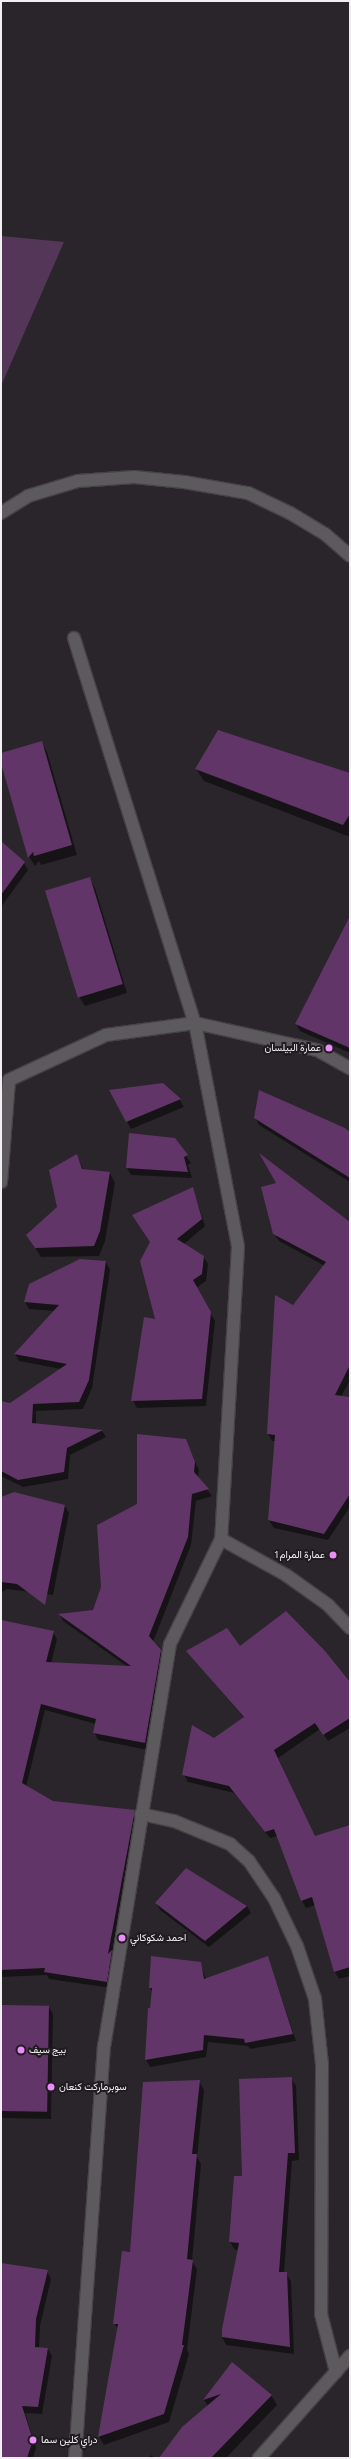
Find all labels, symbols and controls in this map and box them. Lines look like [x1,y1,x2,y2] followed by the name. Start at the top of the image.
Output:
[265,1042,321,1054] place label: عمارة البيلسان
[324,1043,334,1053] marker: عمارة البيلسان
[274,1549,325,1561] place label: عمارة المرام1
[328,1550,338,1560] marker: عمارة المرام1
[130,1932,186,1944] place label: احمد شكوكاني
[117,1933,127,1943] marker: احمد شكوكاني
[29,2044,66,2056] place label: بيج سيف
[16,2045,26,2055] marker: بيج سيف
[59,2081,127,2093] place label: سوبرماركت كنعان
[46,2082,56,2092] marker: سوبرماركت كنعان
[41,2434,98,2446] place label: دراي كلين سما
[28,2435,38,2445] marker: دراي كلين سما

